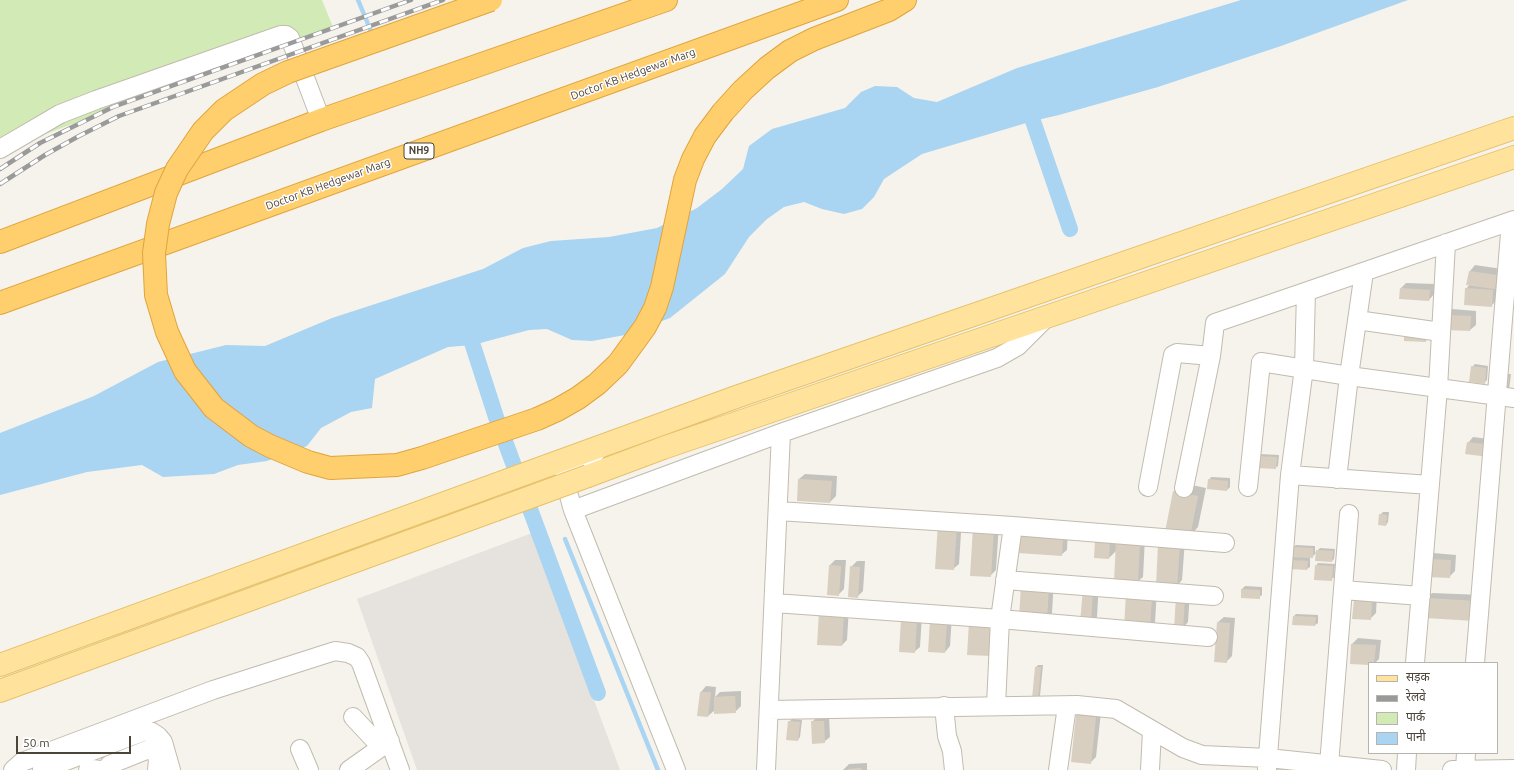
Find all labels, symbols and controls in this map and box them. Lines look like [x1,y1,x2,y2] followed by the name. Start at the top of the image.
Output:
[569,45,697,103] street label: Doctor KB Hedgewar Marg
[404,143,434,159] road number: NH9
[264,155,392,213] street label: Doctor KB Hedgewar Marg
[1368,662,1498,754] legend
[1406,670,1430,683] text: सड़क
[1406,690,1426,703] text: रेलवे
[1406,710,1425,723] text: पार्क
[18,728,133,754] scale bar
[1406,730,1426,743] text: पानी
[23,736,50,749] text: 50 m

